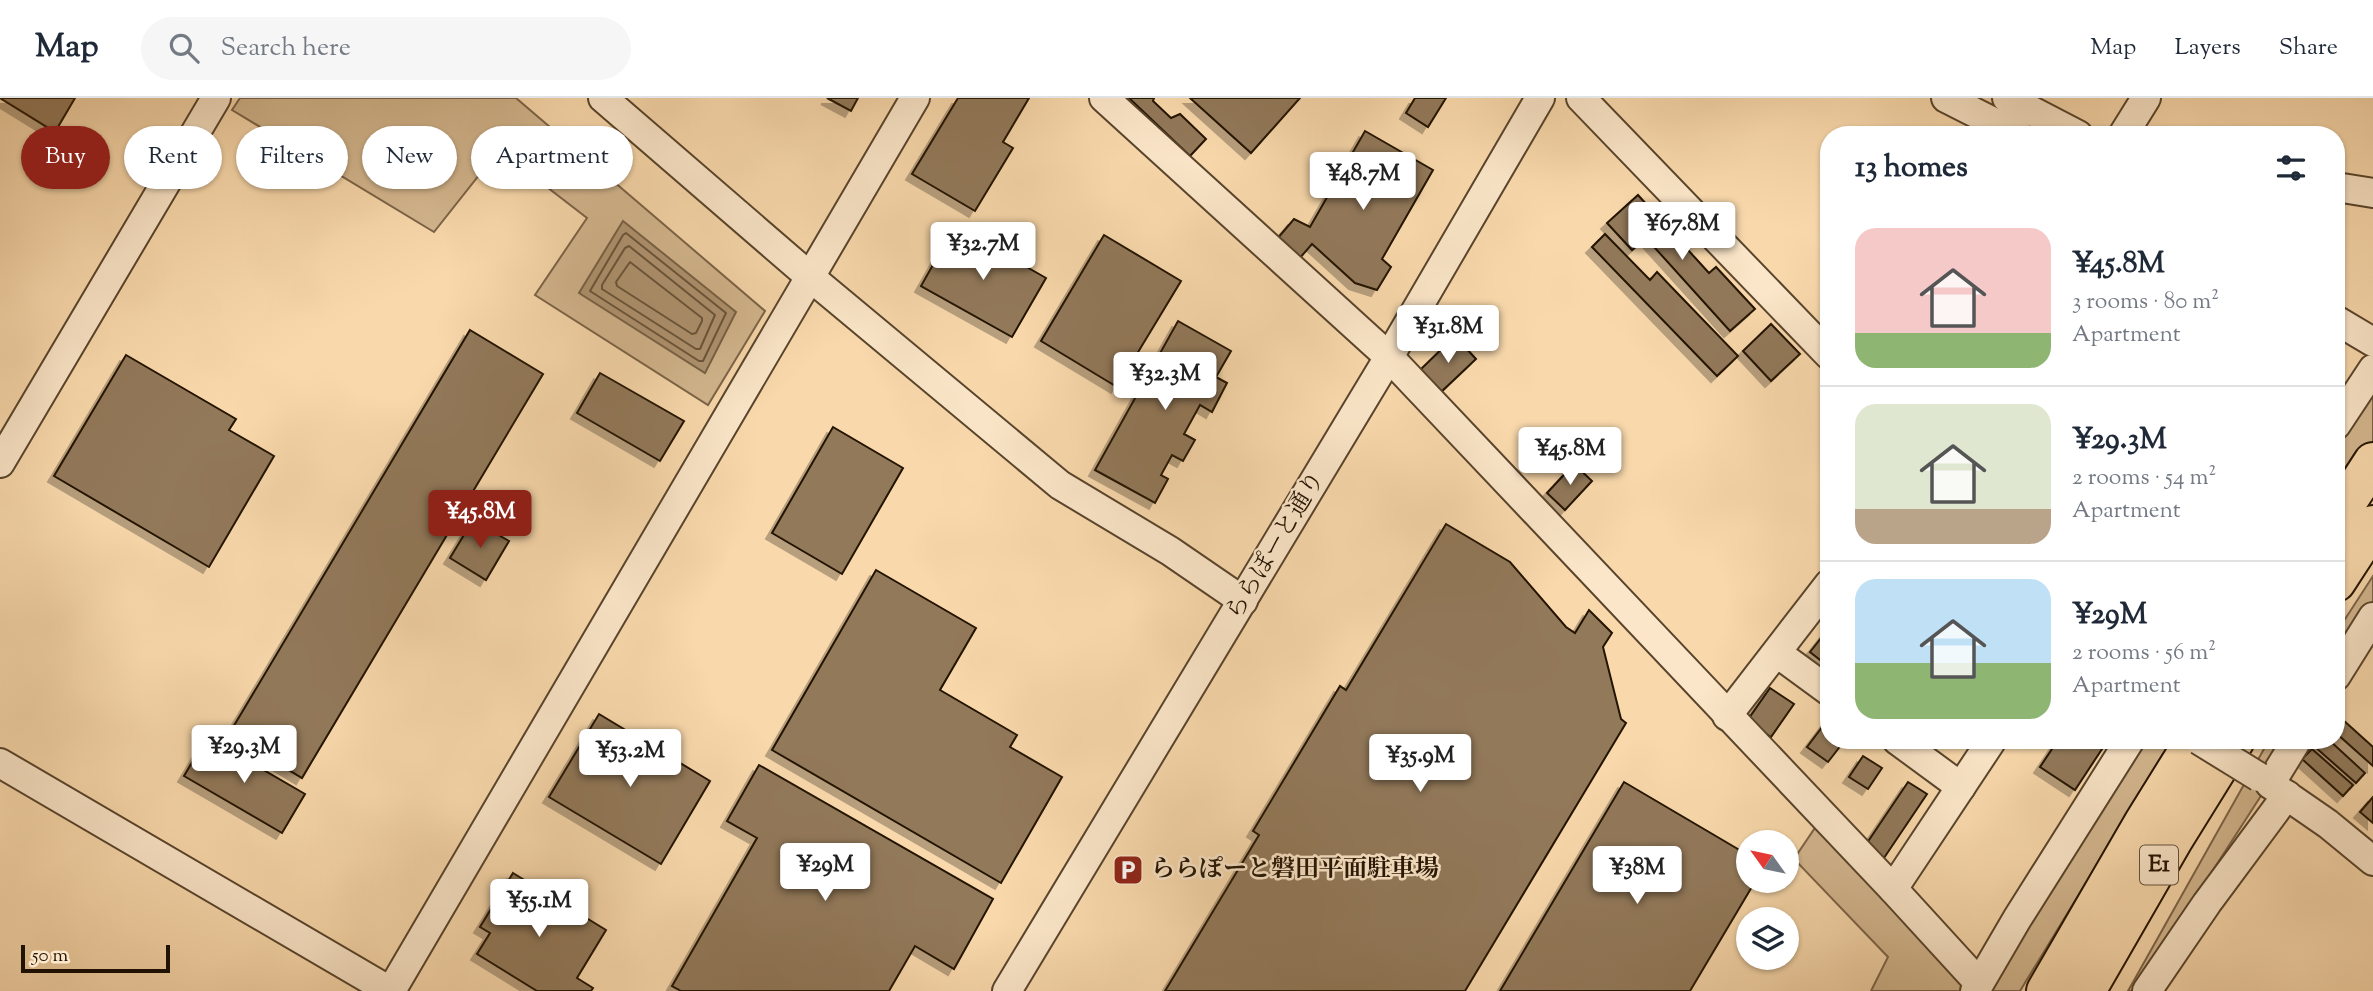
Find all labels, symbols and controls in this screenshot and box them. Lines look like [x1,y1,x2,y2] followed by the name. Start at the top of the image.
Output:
[141,17,631,80] search box
[35,24,99,72] text: Map
[165,29,203,67] icon: search
[221,30,351,67] text: Search here
[2090,31,2136,65] text: Map
[2174,31,2241,65] text: Layers
[2279,31,2338,65] text: Share
[21,126,110,189] chip: Buy
[124,126,222,189] chip: Rent
[236,126,348,189] chip: Filters
[362,126,457,189] chip: New
[471,126,633,189] chip: Apartment
[1855,147,1968,190] text: 13 homes
[2272,149,2310,187] icon: filters
[1306,152,1420,212] pin: ¥48.7M
[1326,158,1400,191] text: ¥48.7M
[1625,202,1739,262] pin: ¥67.8M
[1644,208,1720,241] text: ¥67.8M
[926,222,1040,282] pin: ¥32.7M
[947,228,1019,261] text: ¥32.7M
[2072,243,2165,286] text: ¥45.8M
[1911,256,1995,340] icon: home
[2072,286,2219,319] text: 3 rooms · 80 m²
[1391,306,1505,365] pin: ¥31.8M
[1413,311,1483,344] text: ¥31.8M
[2072,319,2181,352] text: Apartment
[1108,352,1222,412] pin: ¥32.3M
[1129,358,1201,391] text: ¥32.3M
[2072,419,2167,462] text: ¥29.3M
[1513,428,1627,487] pin: ¥45.8M
[1911,432,1995,516] icon: home
[1534,433,1606,466] text: ¥45.8M
[2072,462,2216,495] text: 2 rooms · 54 m²
[1218,465,1334,627] street label: ららぽーと通り
[423,490,537,550] pin: ¥45.8M
[2072,495,2181,528] text: Apartment
[444,496,516,529] text: ¥45.8M
[2072,594,2147,637] text: ¥29M
[1911,607,1995,691] icon: home
[2072,637,2216,670] text: 2 rooms · 56 m²
[2072,670,2181,703] text: Apartment
[187,726,301,785] pin: ¥29.3M
[573,730,687,789] pin: ¥53.2M
[208,731,280,764] text: ¥29.3M
[1363,734,1477,794] pin: ¥35.9M
[595,735,665,768] text: ¥53.2M
[1385,740,1455,773] text: ¥35.9M
[1736,830,1799,892] north arrow
[1736,830,1799,970] map controls
[784,844,866,903] pin: ¥29M
[1596,846,1678,906] pin: ¥38M
[2140,846,2178,884] road number: E1
[796,849,854,882] text: ¥29M
[1609,852,1665,885] text: ¥38M
[1111,853,1145,887] parking icon: ららぽーと磐田平面駐車場
[1151,853,1439,887] place label: ららぽーと磐田平面駐車場
[482,880,596,939] pin: ¥55.1M
[506,885,572,918] text: ¥55.1M
[1736,907,1799,970] button: layers
[21,942,170,974] scale bar
[32,943,68,970] text: 50 m

